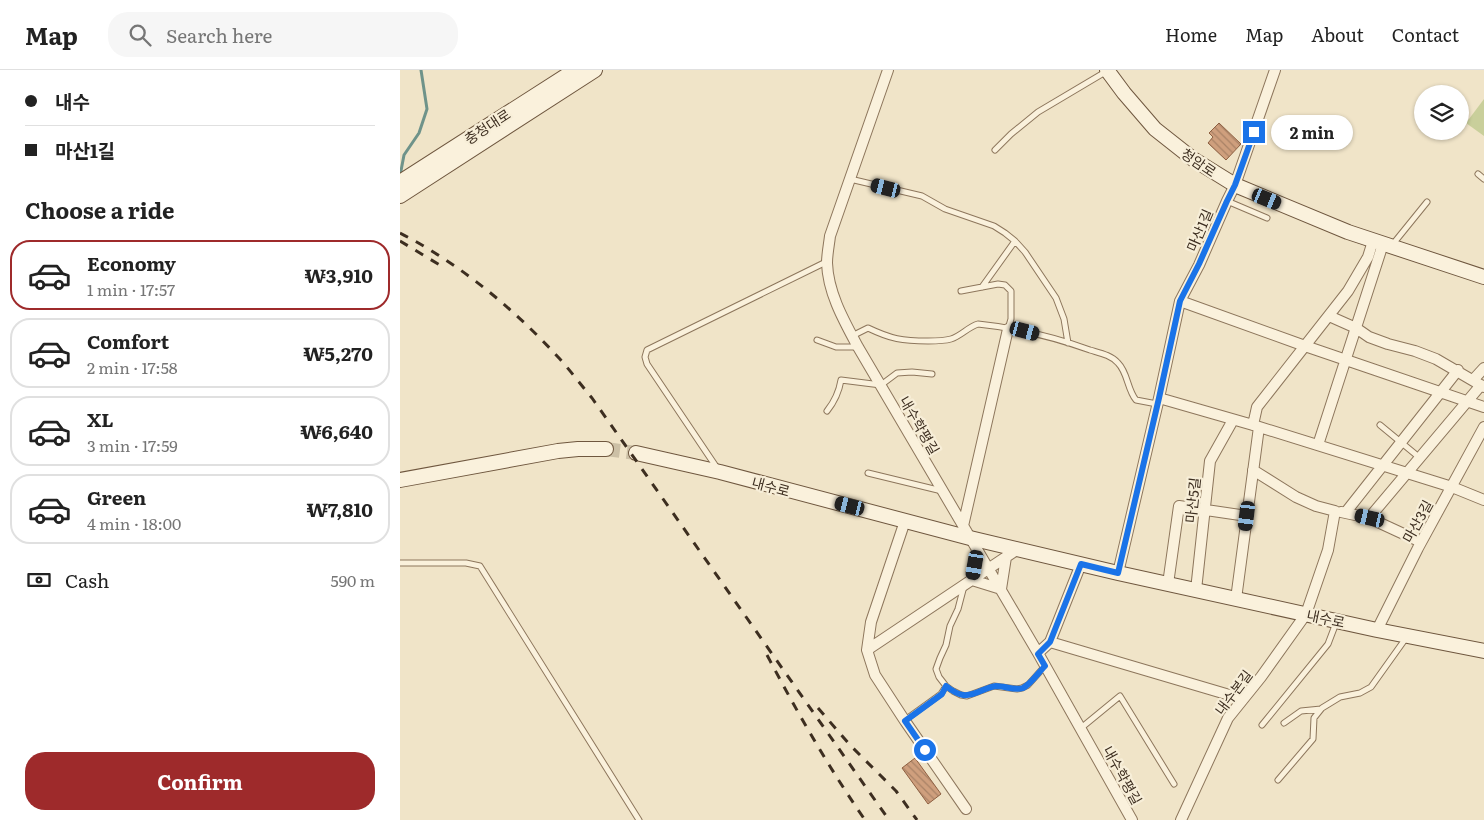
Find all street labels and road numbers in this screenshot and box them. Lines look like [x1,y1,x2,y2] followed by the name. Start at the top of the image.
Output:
[460,104,514,148] street label: 충청대로
[1177,143,1221,181] street label: 청암로
[1181,206,1217,254] street label: 마산1길
[895,392,945,458] street label: 내수학평길
[750,471,792,501] street label: 내수로
[1180,476,1204,524] street label: 마산5길
[1397,496,1437,546] street label: 마산3길
[1305,604,1347,632] street label: 내수로
[1210,665,1256,719] street label: 내수본길
[1099,742,1147,808] street label: 내수학평길

